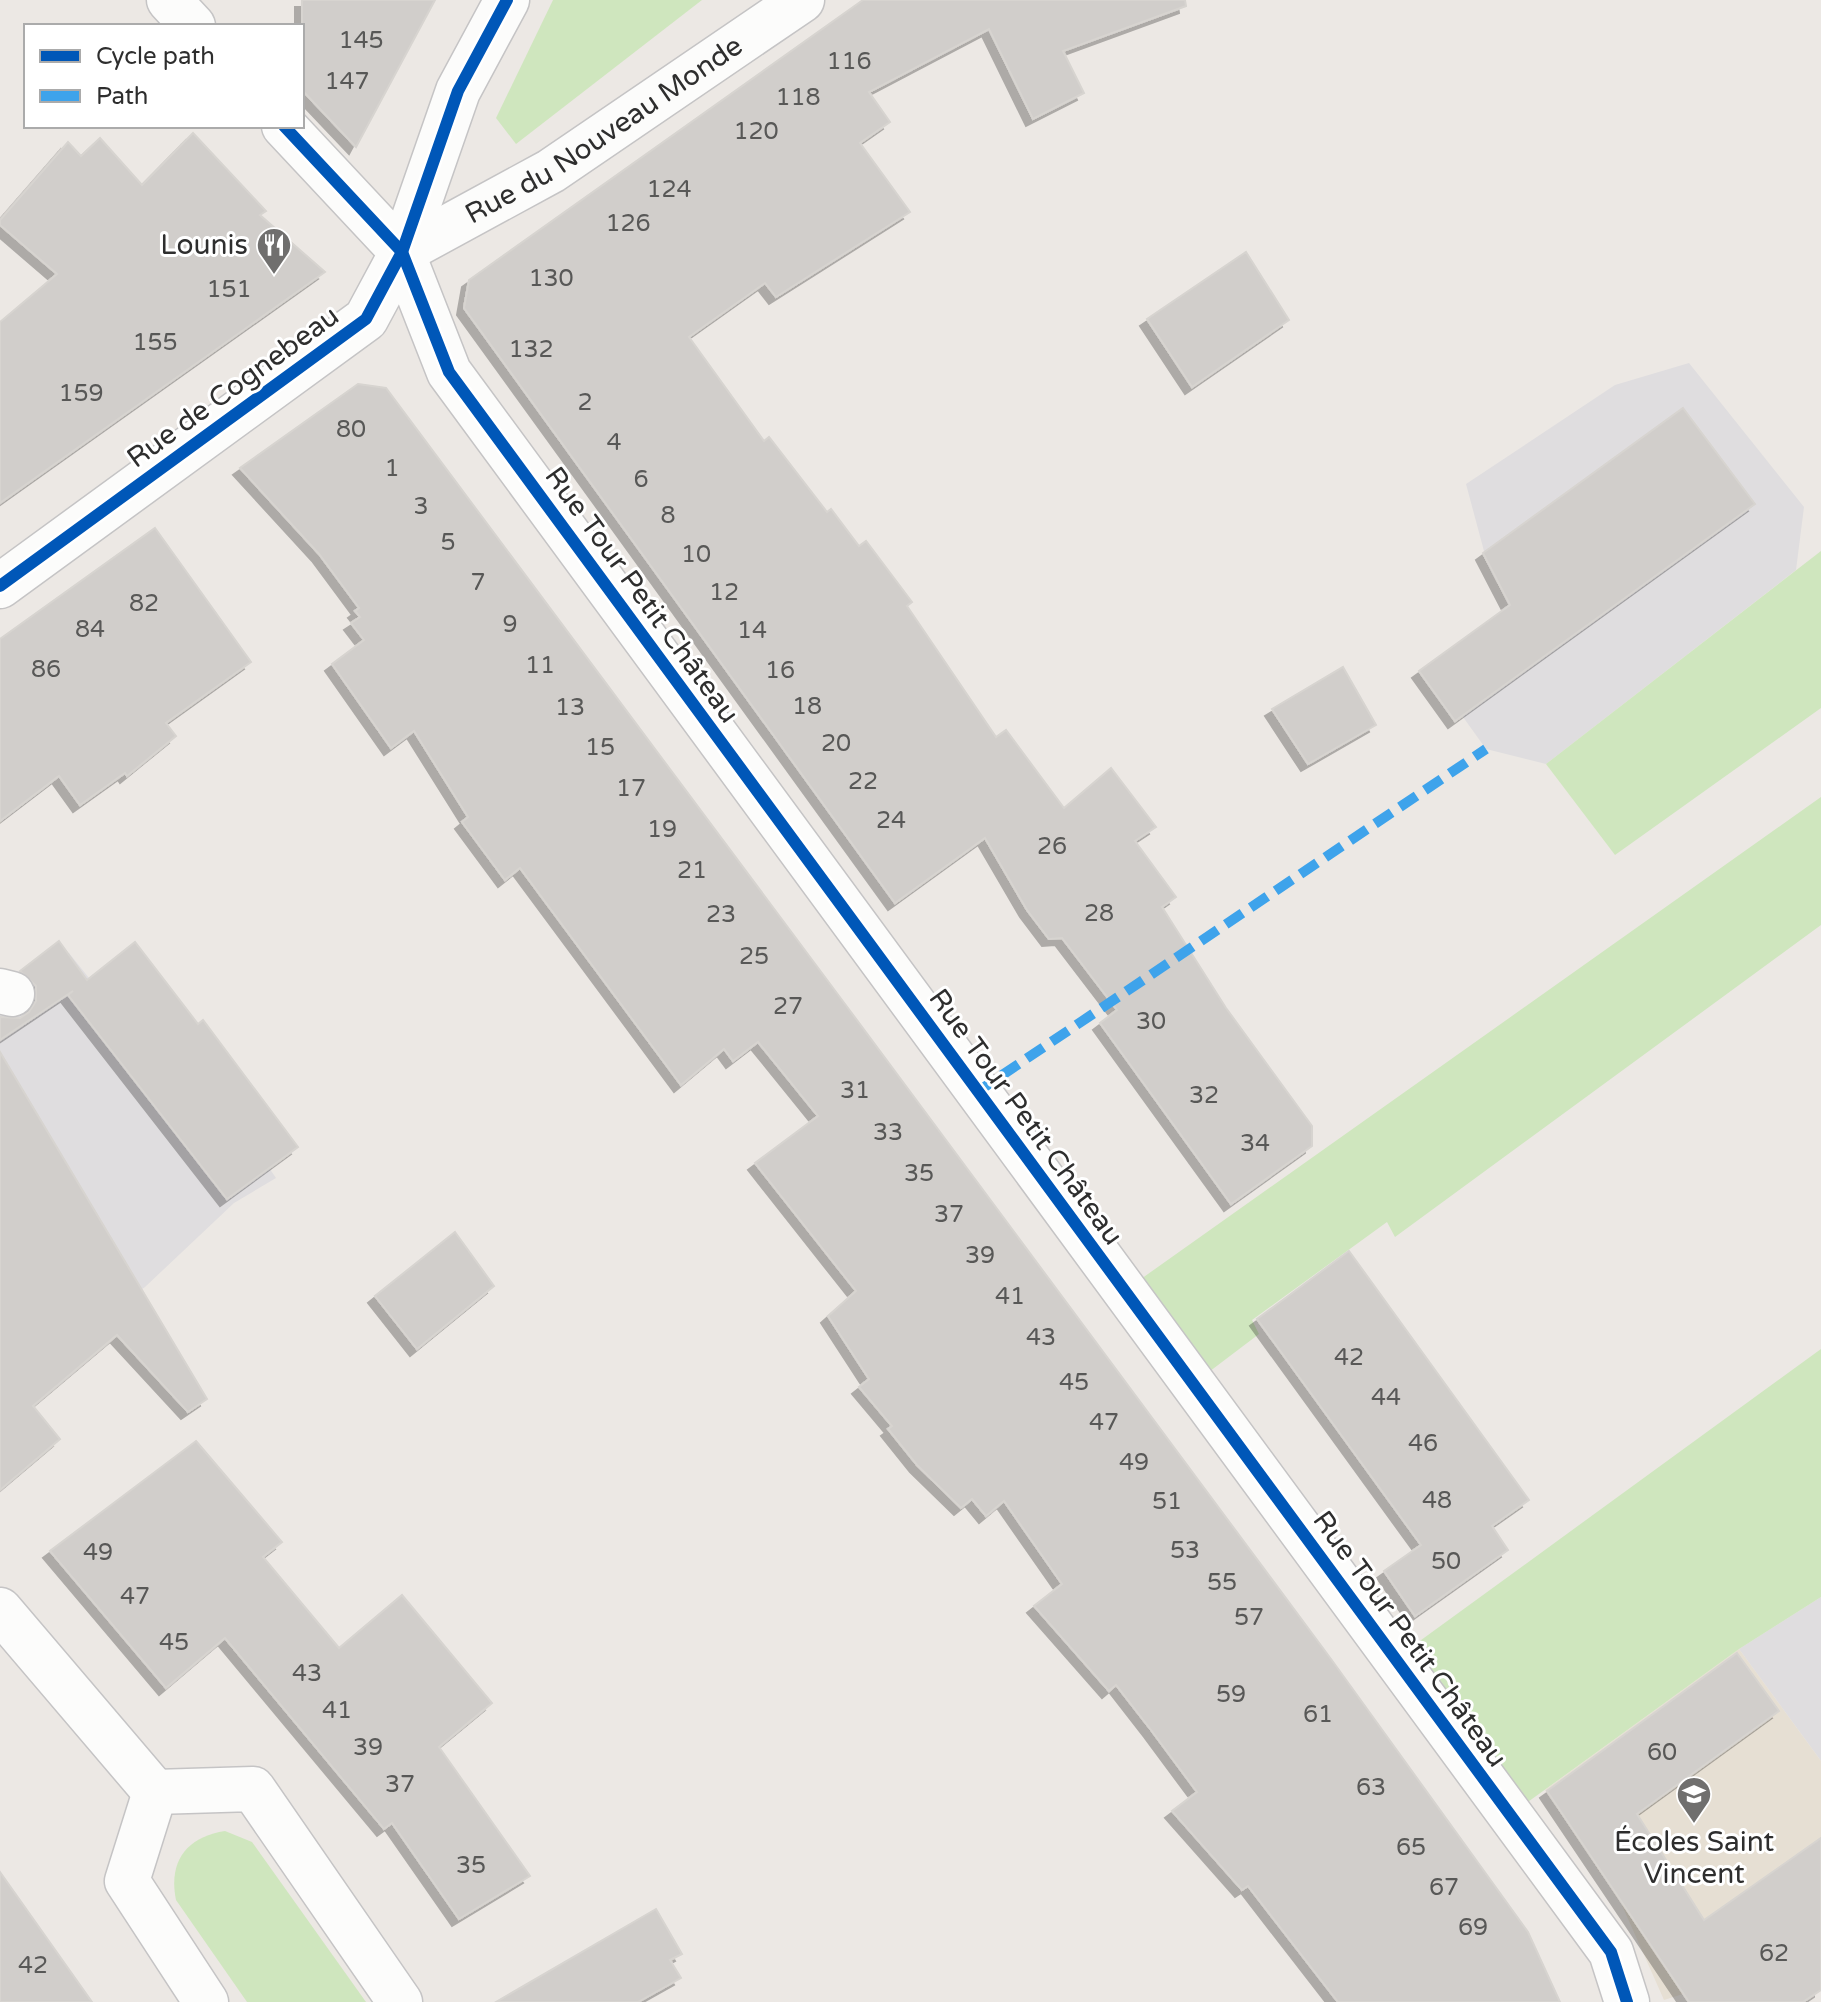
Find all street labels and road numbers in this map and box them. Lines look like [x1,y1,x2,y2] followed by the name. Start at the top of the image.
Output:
[459,29,749,231] street label: Rue du Nouveau Monde
[120,299,346,475] street label: Rue de Cognebeau
[538,460,746,730] street label: Rue Tour Petit Château
[922,982,1130,1252] street label: Rue Tour Petit Château
[1306,1504,1514,1774] street label: Rue Tour Petit Château

